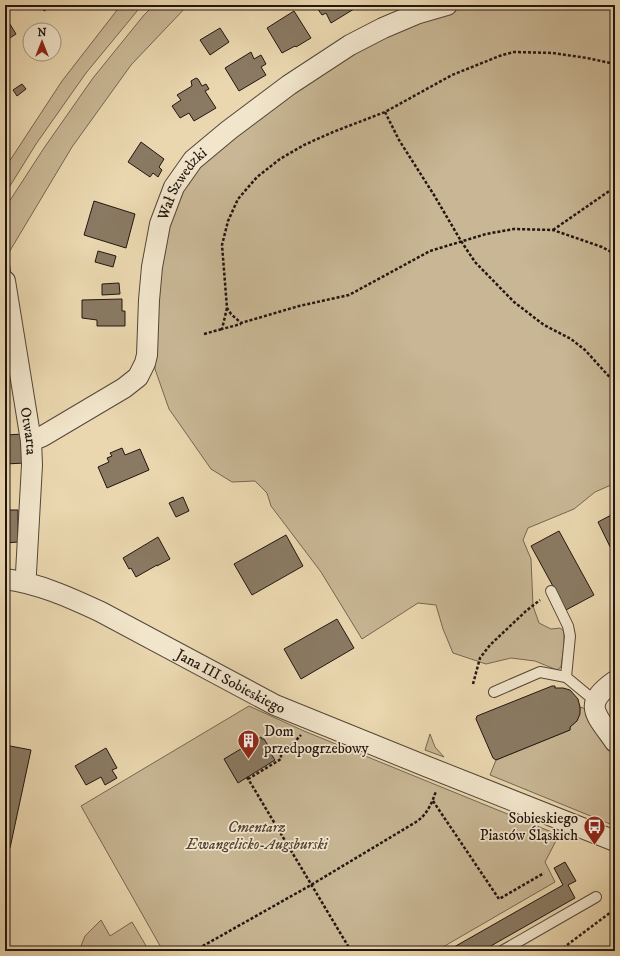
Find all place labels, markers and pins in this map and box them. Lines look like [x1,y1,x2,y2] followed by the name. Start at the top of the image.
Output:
[263,722,370,758] place label: Dom przedpogrzebowy
[236,727,262,760] building icon: Dom przedpogrzebowy
[480,809,578,845] place label: Sobieskiego Piastów Śląskich
[581,814,607,847] bus stop icon: Sobieskiego Piastów Śląskich

